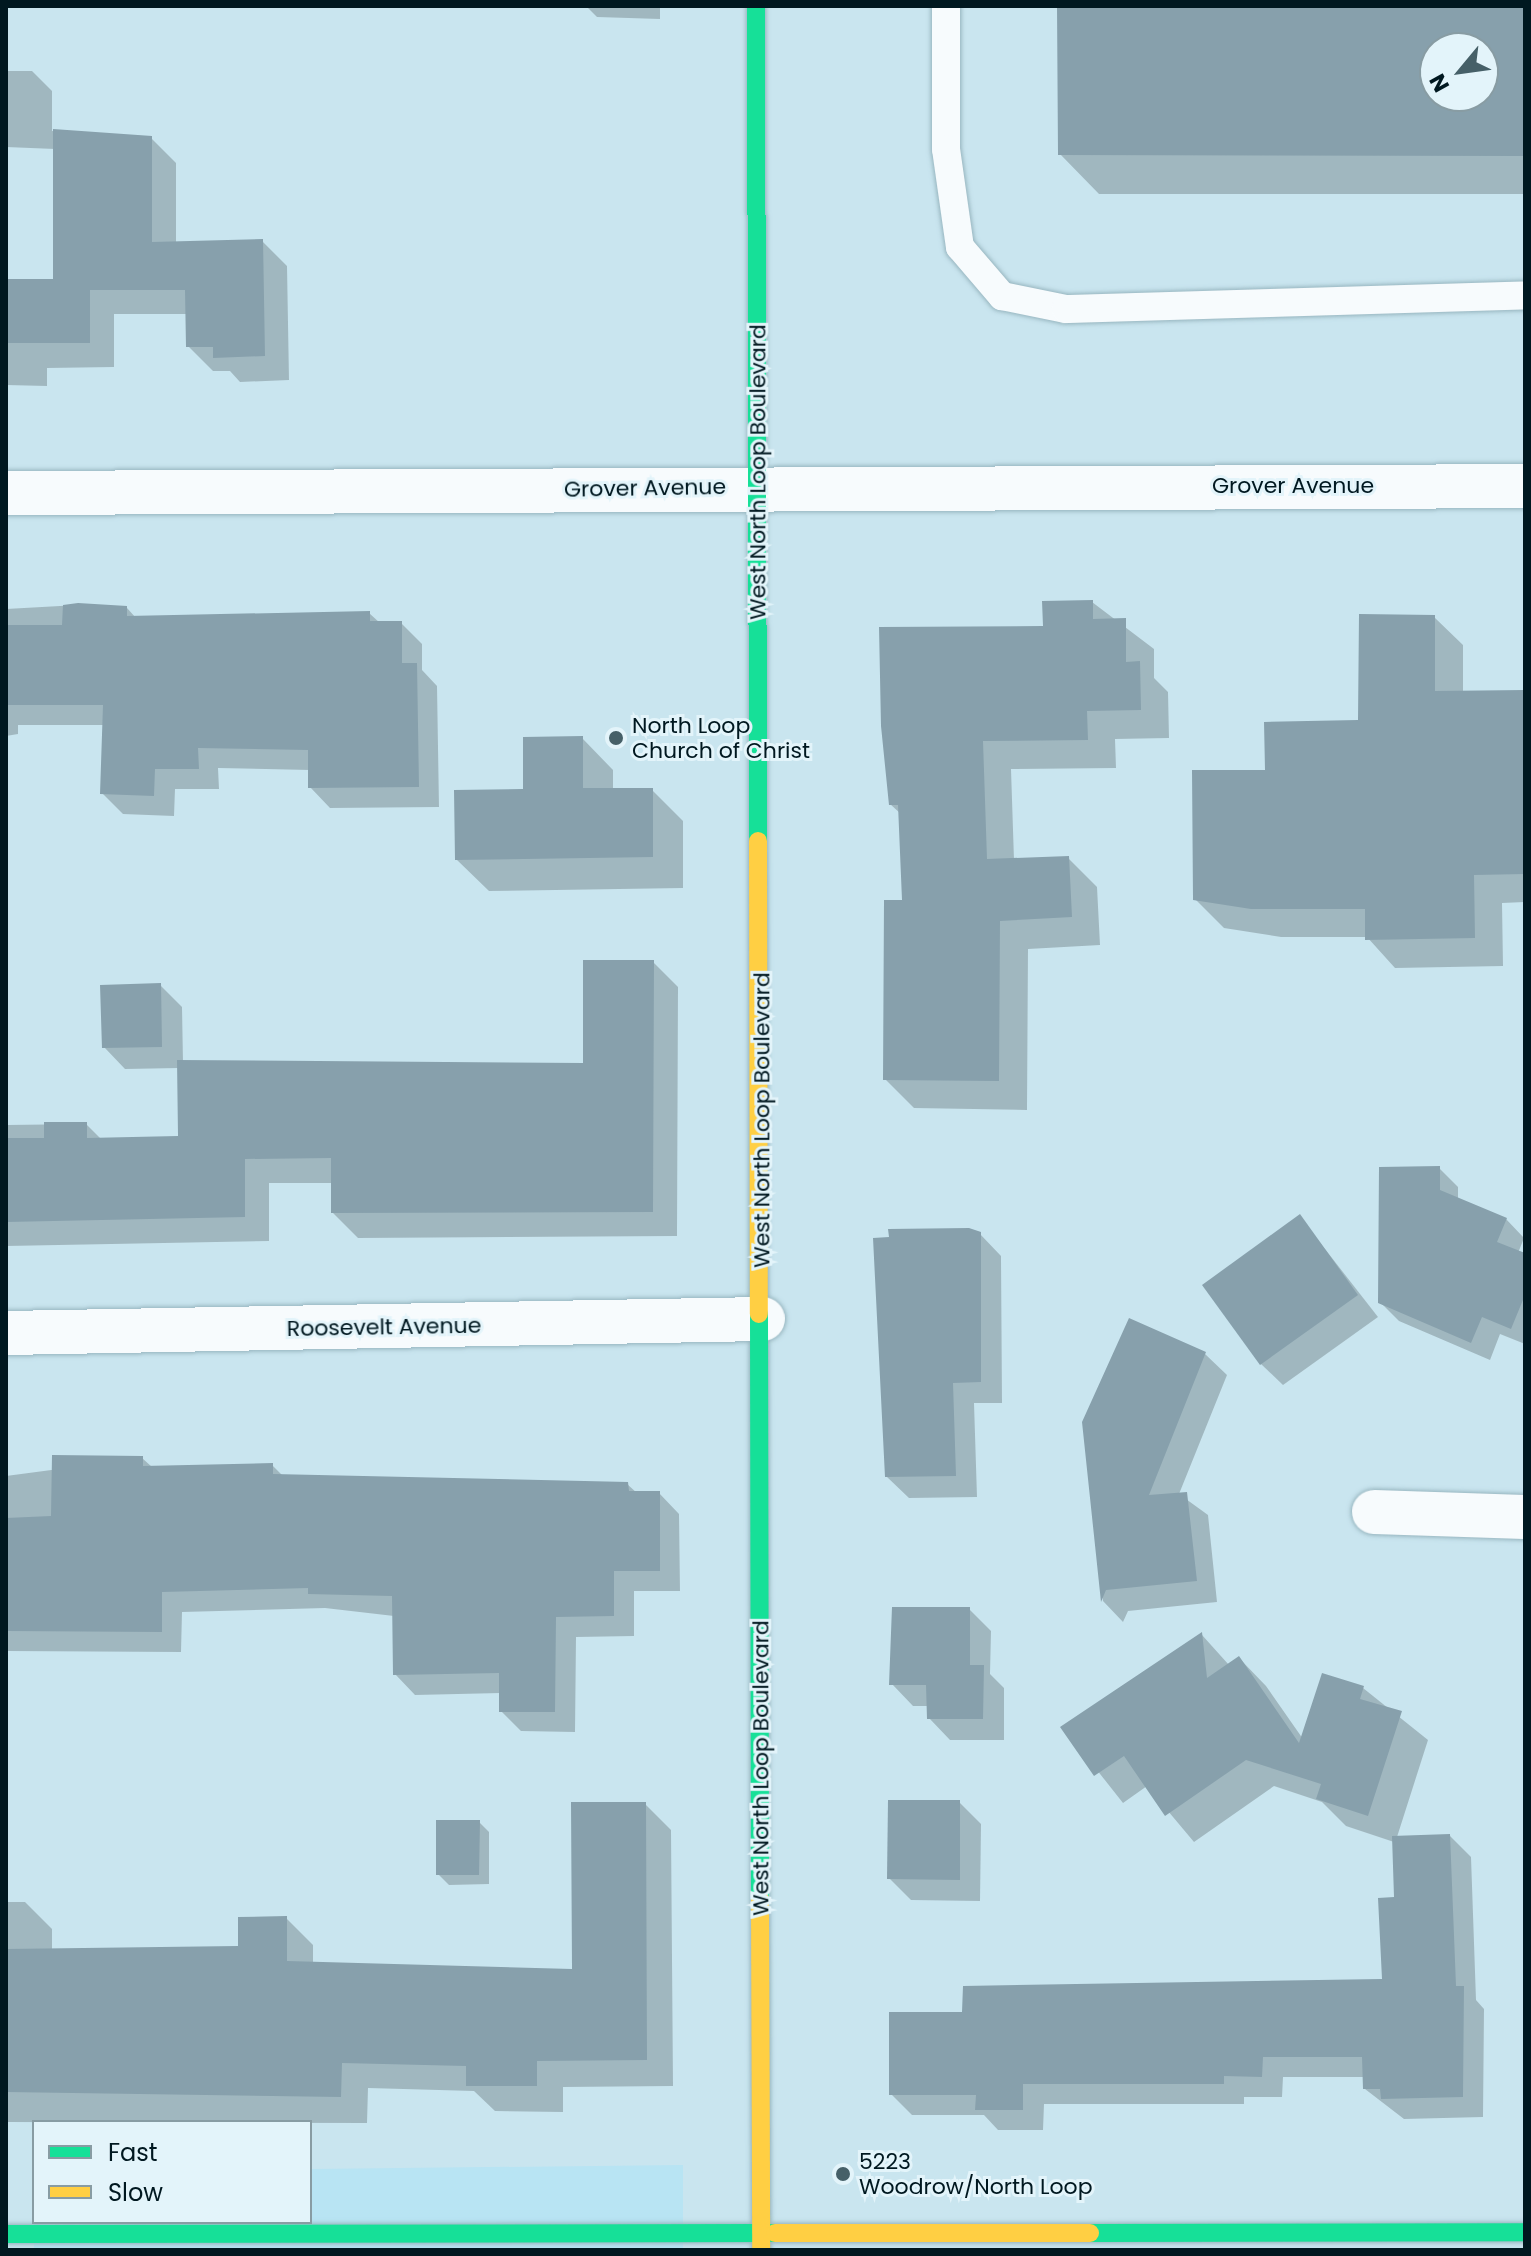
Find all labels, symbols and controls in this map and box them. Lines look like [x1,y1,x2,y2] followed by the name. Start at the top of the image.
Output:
[1419,32,1499,112] north arrow
[1422,68,1457,98] text: N
[745,324,771,620] street label: West North Loop Boulevard
[564,473,726,503] street label: Grover Avenue
[1212,473,1374,499] street label: Grover Avenue
[632,712,810,764] place label: North Loop Church of Christ
[607,729,625,747] marker: North Loop Church of Christ
[749,972,775,1268] street label: West North Loop Boulevard
[287,1312,481,1342] street label: Roosevelt Avenue
[748,1620,774,1916] street label: West North Loop Boulevard
[32,2120,312,2224] legend
[108,2136,158,2169] text: Fast
[859,2148,1093,2200] place label: 5223 Woodrow/North Loop
[834,2165,852,2183] marker: 5223 Woodrow/North Loop
[108,2176,163,2209] text: Slow

